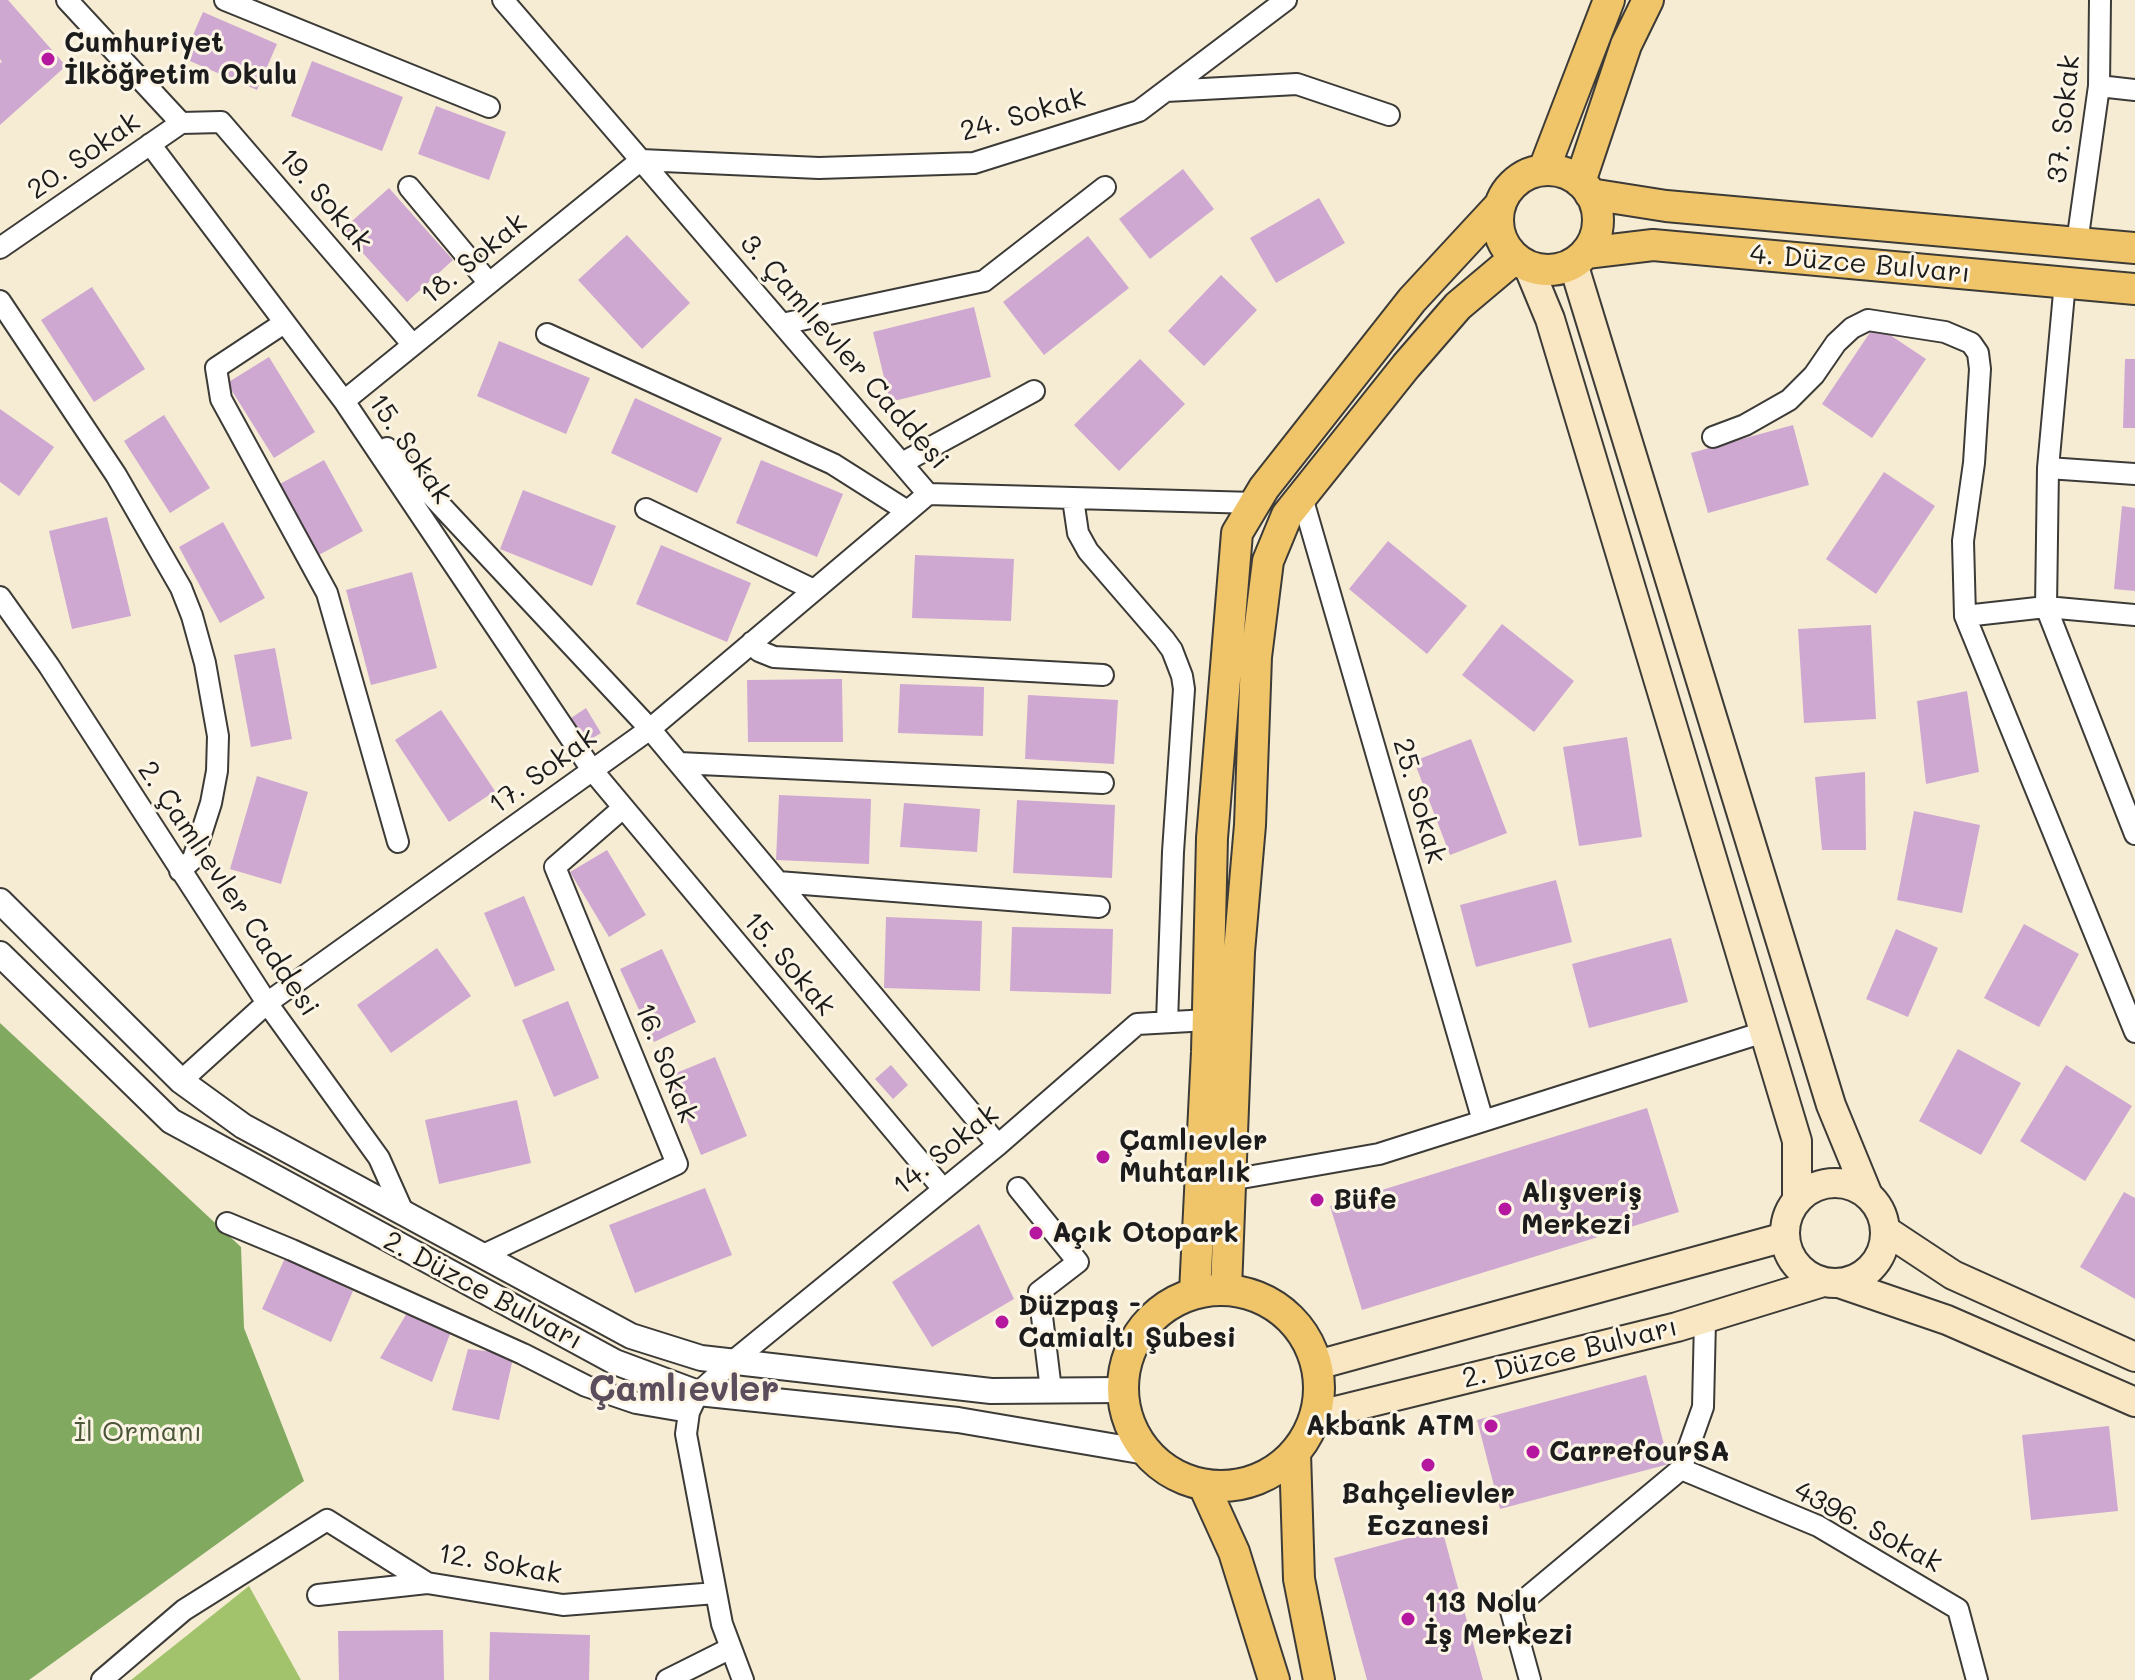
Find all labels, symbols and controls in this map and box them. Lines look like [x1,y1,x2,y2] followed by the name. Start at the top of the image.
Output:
[64,26,298,92] place label: Cumhuriyet İlköğretim Okulu
[39,50,57,68] marker: Cumhuriyet İlköğretim Okulu
[2041,53,2087,185] street label: 37. Sokak
[956,81,1090,149] street label: 24. Sokak
[21,105,147,207] street label: 20. Sokak
[271,141,379,259] street label: 19. Sokak
[414,206,534,312] street label: 18. Sokak
[733,227,955,477] street label: 3. Çamlıevler Caddesi
[1748,238,1972,290] street label: 4. Düzce Bulvarı
[361,388,459,510] street label: 15. Sokak
[483,721,603,821] street label: 17. Sokak
[1385,735,1453,867] street label: 25. Sokak
[130,755,326,1023] street label: 2. Çamlıevler Caddesi
[736,905,842,1023] street label: 15. Sokak
[627,998,705,1128] street label: 16. Sokak
[887,1097,1005,1203] street label: 14. Sokak
[1119,1124,1267,1190] place label: Çamlıevler Muhtarlık
[1094,1148,1112,1166] marker: Çamlıevler Muhtarlık
[1521,1176,1642,1242] place label: Alışveriş Merkezi
[1333,1183,1397,1217] place label: Büfe
[1308,1191,1326,1209] marker: Büfe
[1496,1200,1514,1218] marker: Alışveriş Merkezi
[1052,1216,1239,1250] place label: Açık Otopark
[378,1224,588,1358] street label: 2. Düzce Bulvarı
[1027,1224,1045,1242] marker: Açık Otopark
[1018,1289,1236,1355] place label: Düzpaş - Camialtı Şubesi
[1459,1310,1681,1396] street label: 2. Düzce Bulvarı
[993,1313,1011,1331] marker: Düzpaş - Camialtı Şubesi
[589,1368,779,1412] district label: Çamlıevler
[1305,1409,1475,1443] place label: Akbank ATM
[74,1415,202,1449] park label: İl Ormanı
[1482,1417,1500,1435] marker: Akbank ATM
[1549,1435,1729,1469] place label: CarrefourSA
[1524,1443,1542,1461] marker: CarrefourSA
[1419,1456,1437,1474] marker: Bahçelievler Eczanesi
[1788,1474,1948,1580] street label: 4396. Sokak
[1341,1477,1515,1543] place label: Bahçelievler Eczanesi
[436,1537,564,1591] street label: 12. Sokak
[1424,1586,1573,1652] place label: 113 Nolu İş Merkezi
[1399,1610,1417,1628] marker: 113 Nolu İş Merkezi

